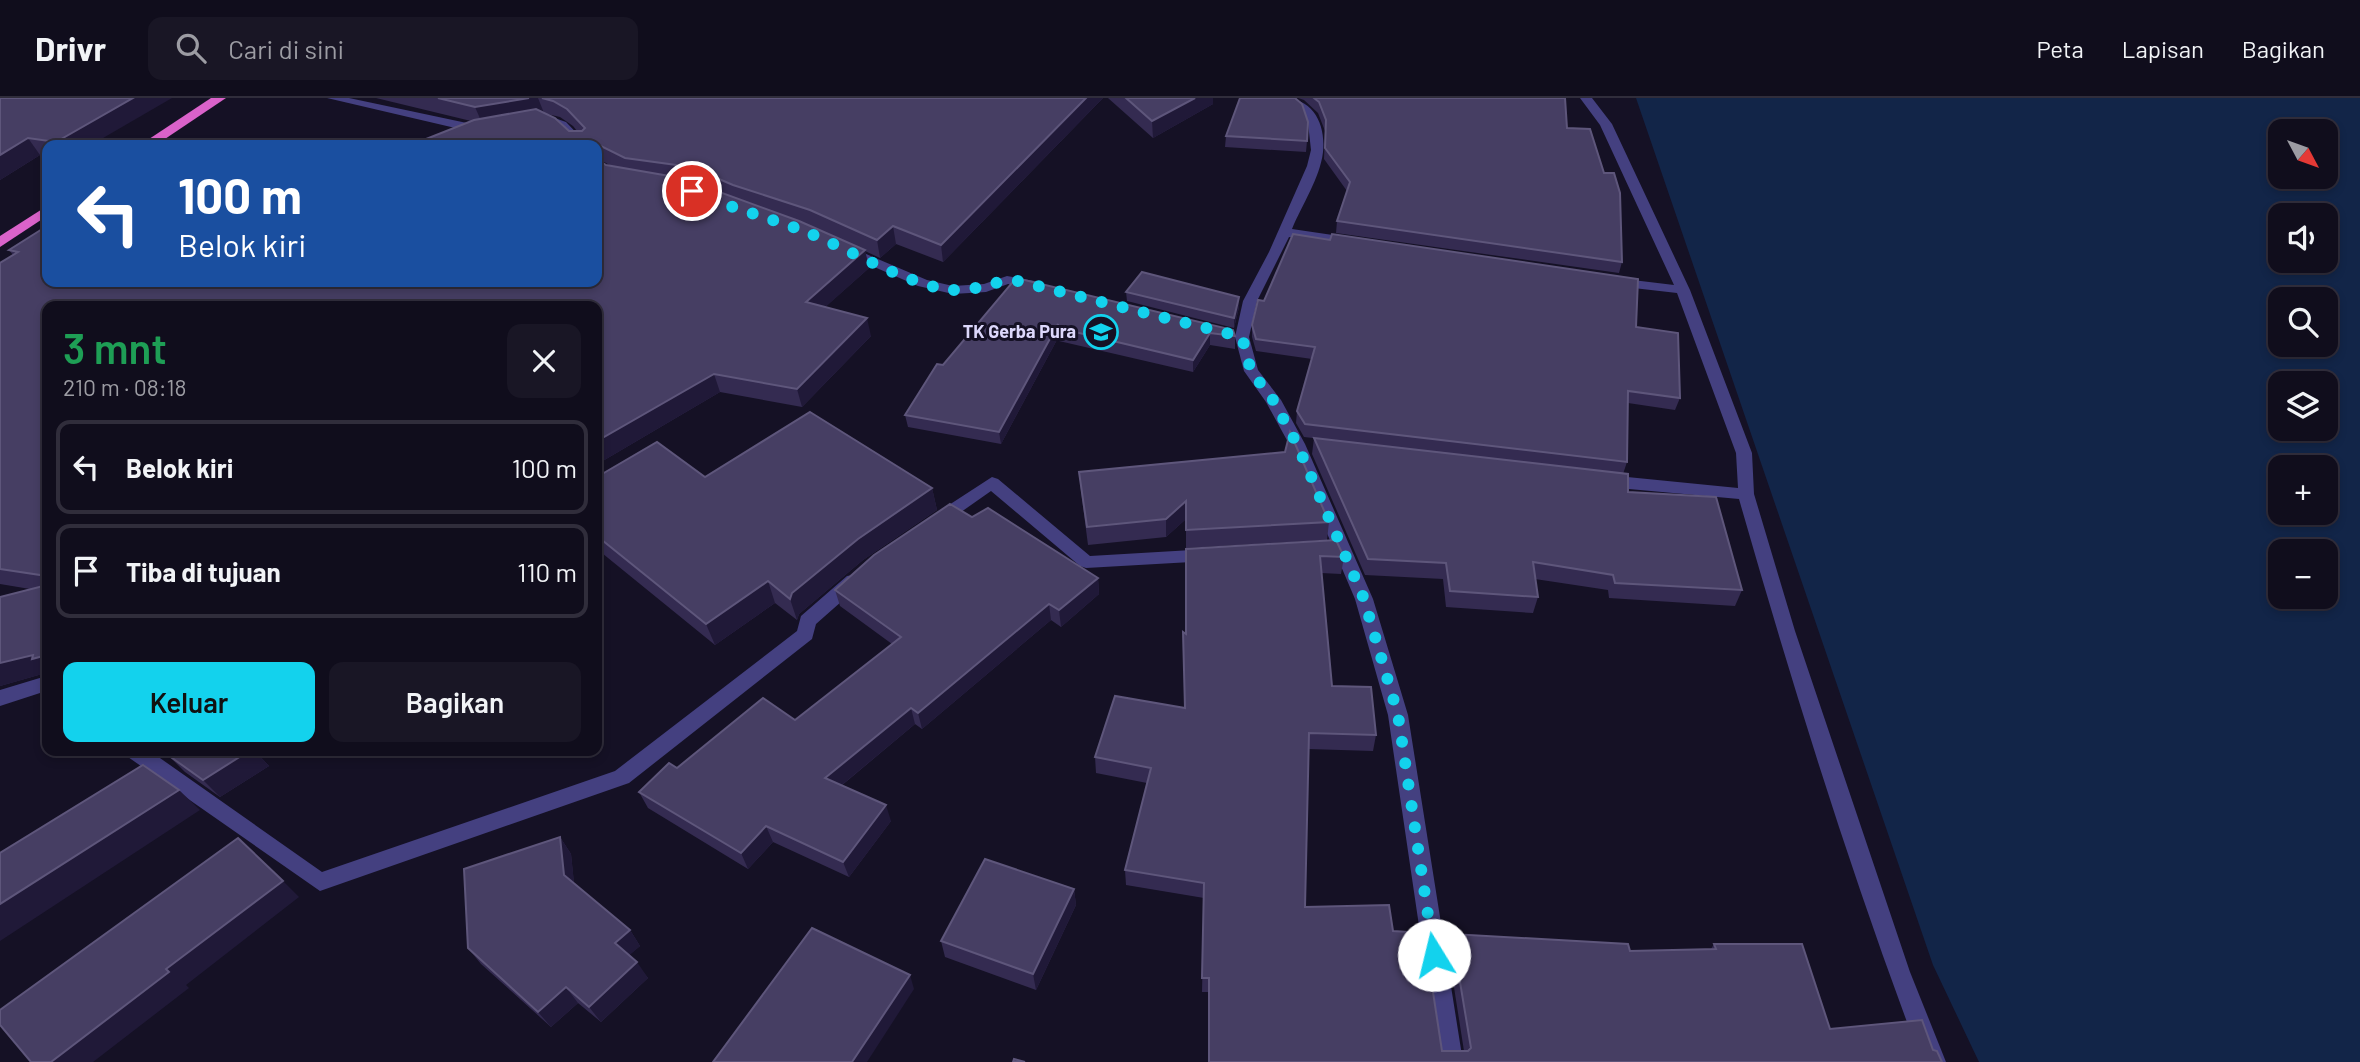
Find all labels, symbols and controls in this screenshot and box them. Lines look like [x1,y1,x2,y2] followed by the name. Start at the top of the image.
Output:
[148,17,638,80] search box
[35,28,106,68] text: Drivr
[172,29,210,67] icon: search
[228,33,344,64] text: Cari di sini
[2036,34,2084,63] text: Peta
[2122,34,2204,63] text: Lapisan
[2242,34,2325,63] text: Bagikan
[2268,119,2338,189] north arrow
[2268,119,2338,609] map controls
[662,161,722,221] pin
[178,165,302,224] text: 100 m
[63,168,154,259] icon: left
[673,172,711,210] icon: arrive
[2268,203,2338,273] button: sound
[178,225,306,263] text: Belok kiri
[2268,287,2338,357] button: search
[1082,313,1120,351] school or university icon: TK Gerba Pura
[963,320,1076,342] place label: TK Gerba Pura
[63,322,167,372] text: 3 mnt
[507,324,581,398] button: close
[2268,371,2338,441] button: layers
[63,373,187,401] text: 210 m · 08:18
[67,448,105,486] icon: left
[126,452,233,483] text: Belok kiri
[512,452,577,483] text: 100 m
[2268,455,2338,525] button: +
[2268,539,2338,609] button: −
[67,552,105,590] icon: arrive
[126,556,281,587] text: Tiba di tujuan
[517,556,577,587] text: 110 m
[63,662,315,742] button: Keluar
[329,662,581,742] button: Bagikan
[1397,918,1471,992] position arrow

